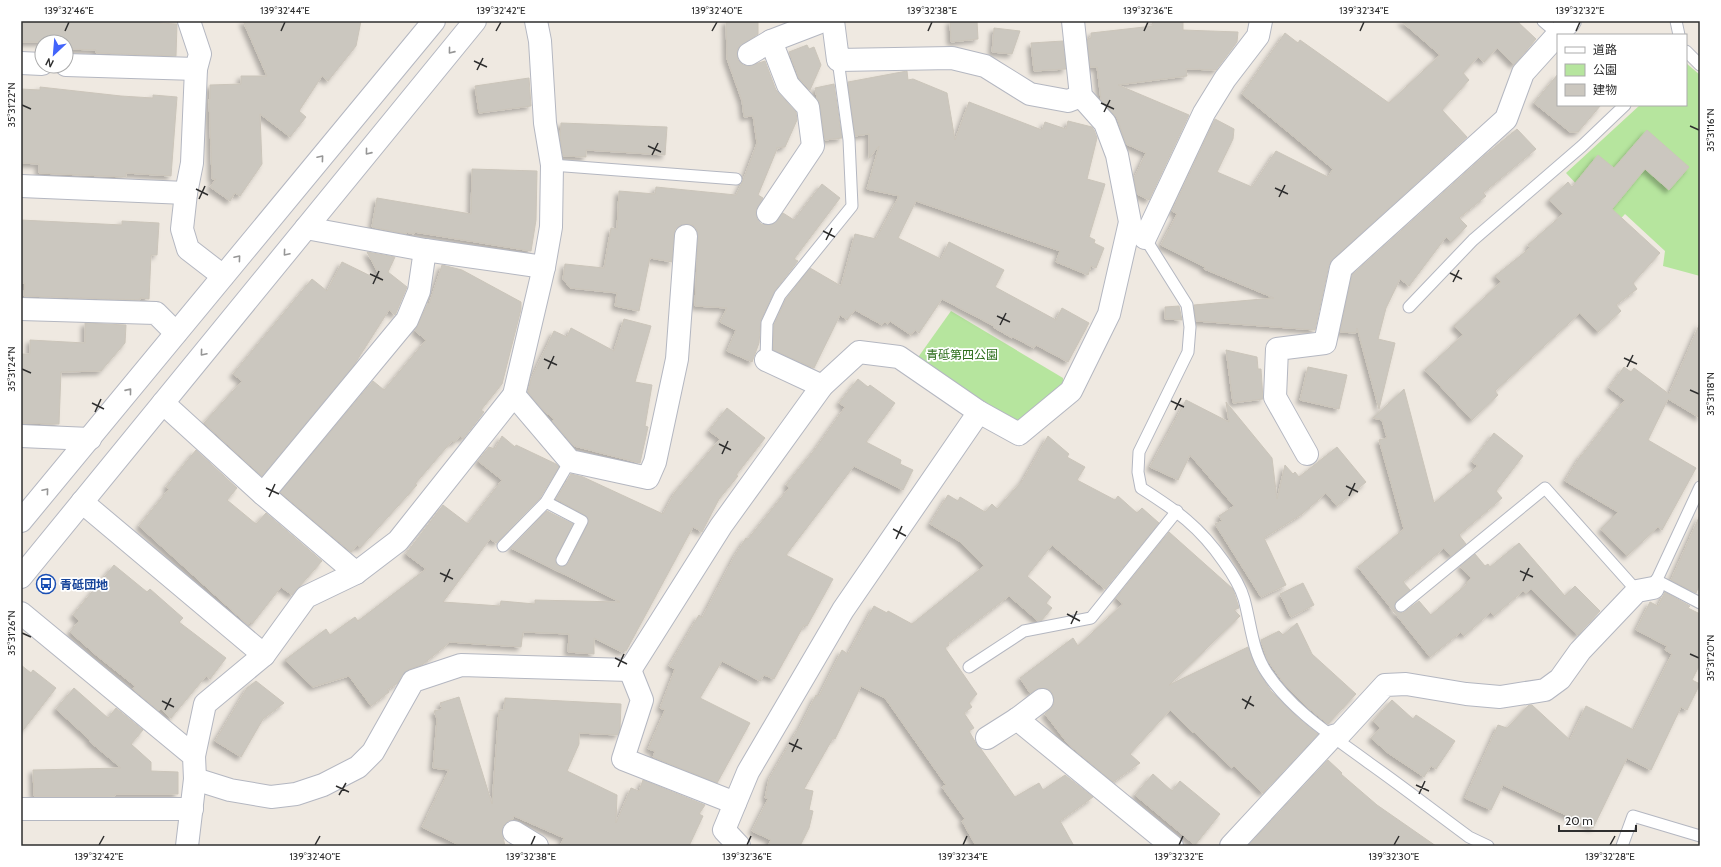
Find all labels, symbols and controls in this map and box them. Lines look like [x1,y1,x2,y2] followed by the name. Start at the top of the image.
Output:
[44,4,94,17] text: 139°32'46"E
[260,4,310,17] text: 139°32'44"E
[476,4,526,17] text: 139°32'42"E
[692,4,743,17] text: 139°32'40"E
[907,4,957,17] text: 139°32'38"E
[1123,4,1173,17] text: 139°32'36"E
[1339,4,1389,17] text: 139°32'34"E
[1555,4,1605,17] text: 139°32'32"E
[34,34,74,74] north arrow
[1557,34,1687,106] legend
[1593,42,1617,57] text: 道路
[448,47,455,54] one-way arrow
[43,55,56,71] text: N
[1593,62,1617,77] text: 公園
[1593,82,1617,97] text: 建物
[5,83,18,127] text: 35°31'22"N
[1704,108,1717,152] text: 35°31'16"N
[366,147,373,155] one-way arrow
[317,155,324,162] one-way arrow
[284,248,291,255] one-way arrow
[234,255,241,263] one-way arrow
[5,346,18,392] text: 35°31'24"N
[926,347,998,362] park label: 青砥第四公園
[201,348,208,355] one-way arrow
[1704,372,1717,416] text: 35°31'18"N
[125,388,132,395] one-way arrow
[42,488,49,495] one-way arrow
[35,573,57,595] bus stop icon: 青砥団地
[60,577,108,592] place label: 青砥団地
[5,610,18,656] text: 35°31'26"N
[1704,635,1717,681] text: 35°31'20"N
[1559,807,1636,833] scale bar
[1565,813,1593,828] text: 20 m
[74,850,124,863] text: 139°32'42"E
[290,850,341,863] text: 139°32'40"E
[506,850,556,863] text: 139°32'38"E
[722,850,772,863] text: 139°32'36"E
[938,850,988,863] text: 139°32'34"E
[1154,850,1204,863] text: 139°32'32"E
[1369,850,1420,863] text: 139°32'30"E
[1585,850,1635,863] text: 139°32'28"E

